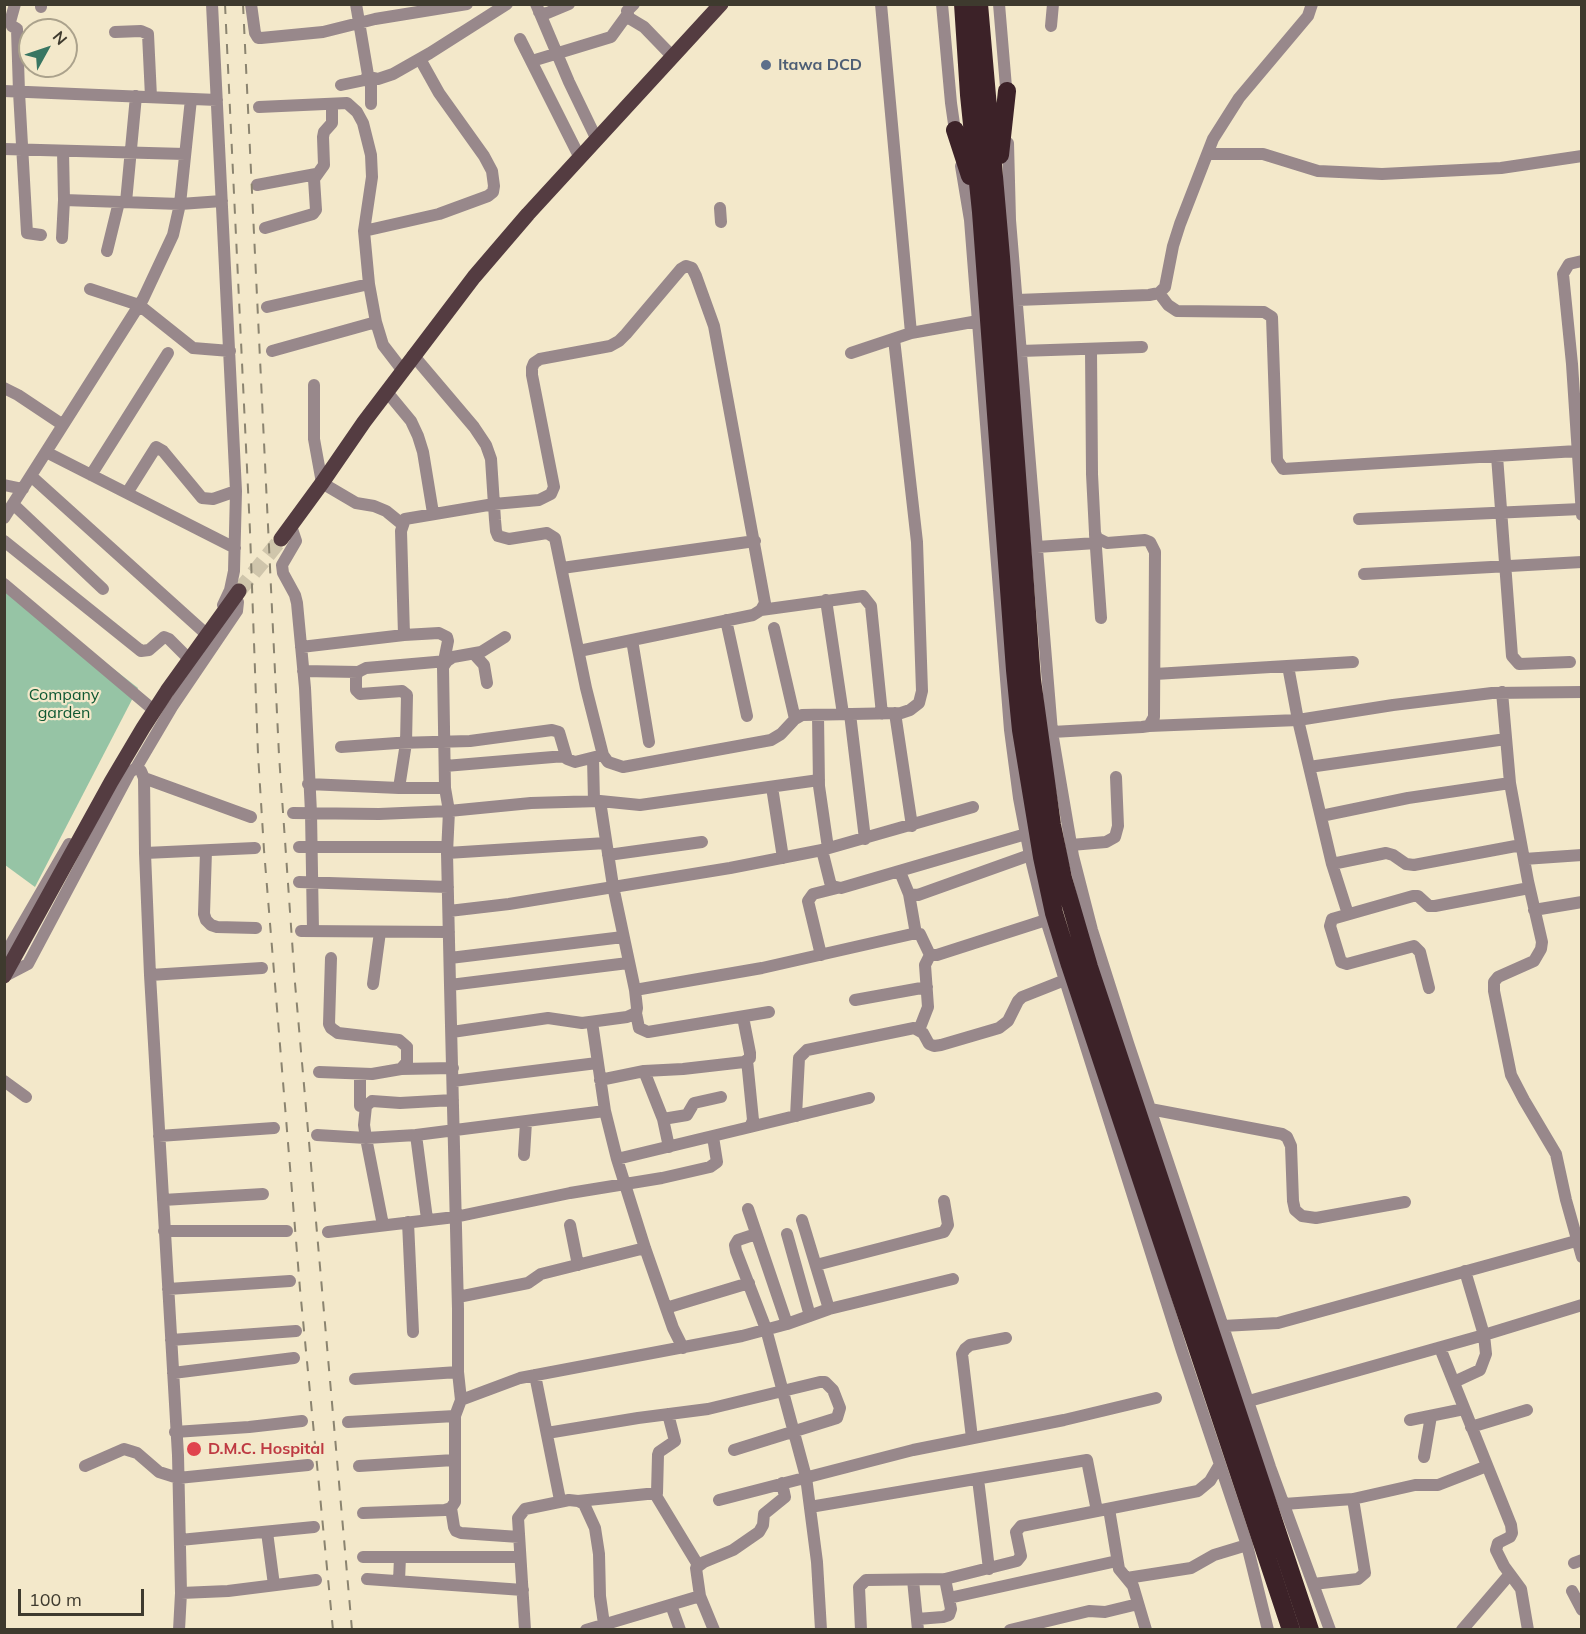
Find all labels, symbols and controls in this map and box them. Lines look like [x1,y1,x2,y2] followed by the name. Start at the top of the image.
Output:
[18,18,78,78] north arrow
[49,27,72,49] text: N
[778,55,862,75] place label: Itawa DCD
[759,58,773,72] marker: Itawa DCD
[29,685,99,723] park label: Company garden
[208,1439,324,1459] place label: D.M.C. Hospital
[185,1440,203,1458] marker: D.M.C. Hospital
[21,1577,147,1615] scale bar
[29,1588,82,1611] text: 100 m

